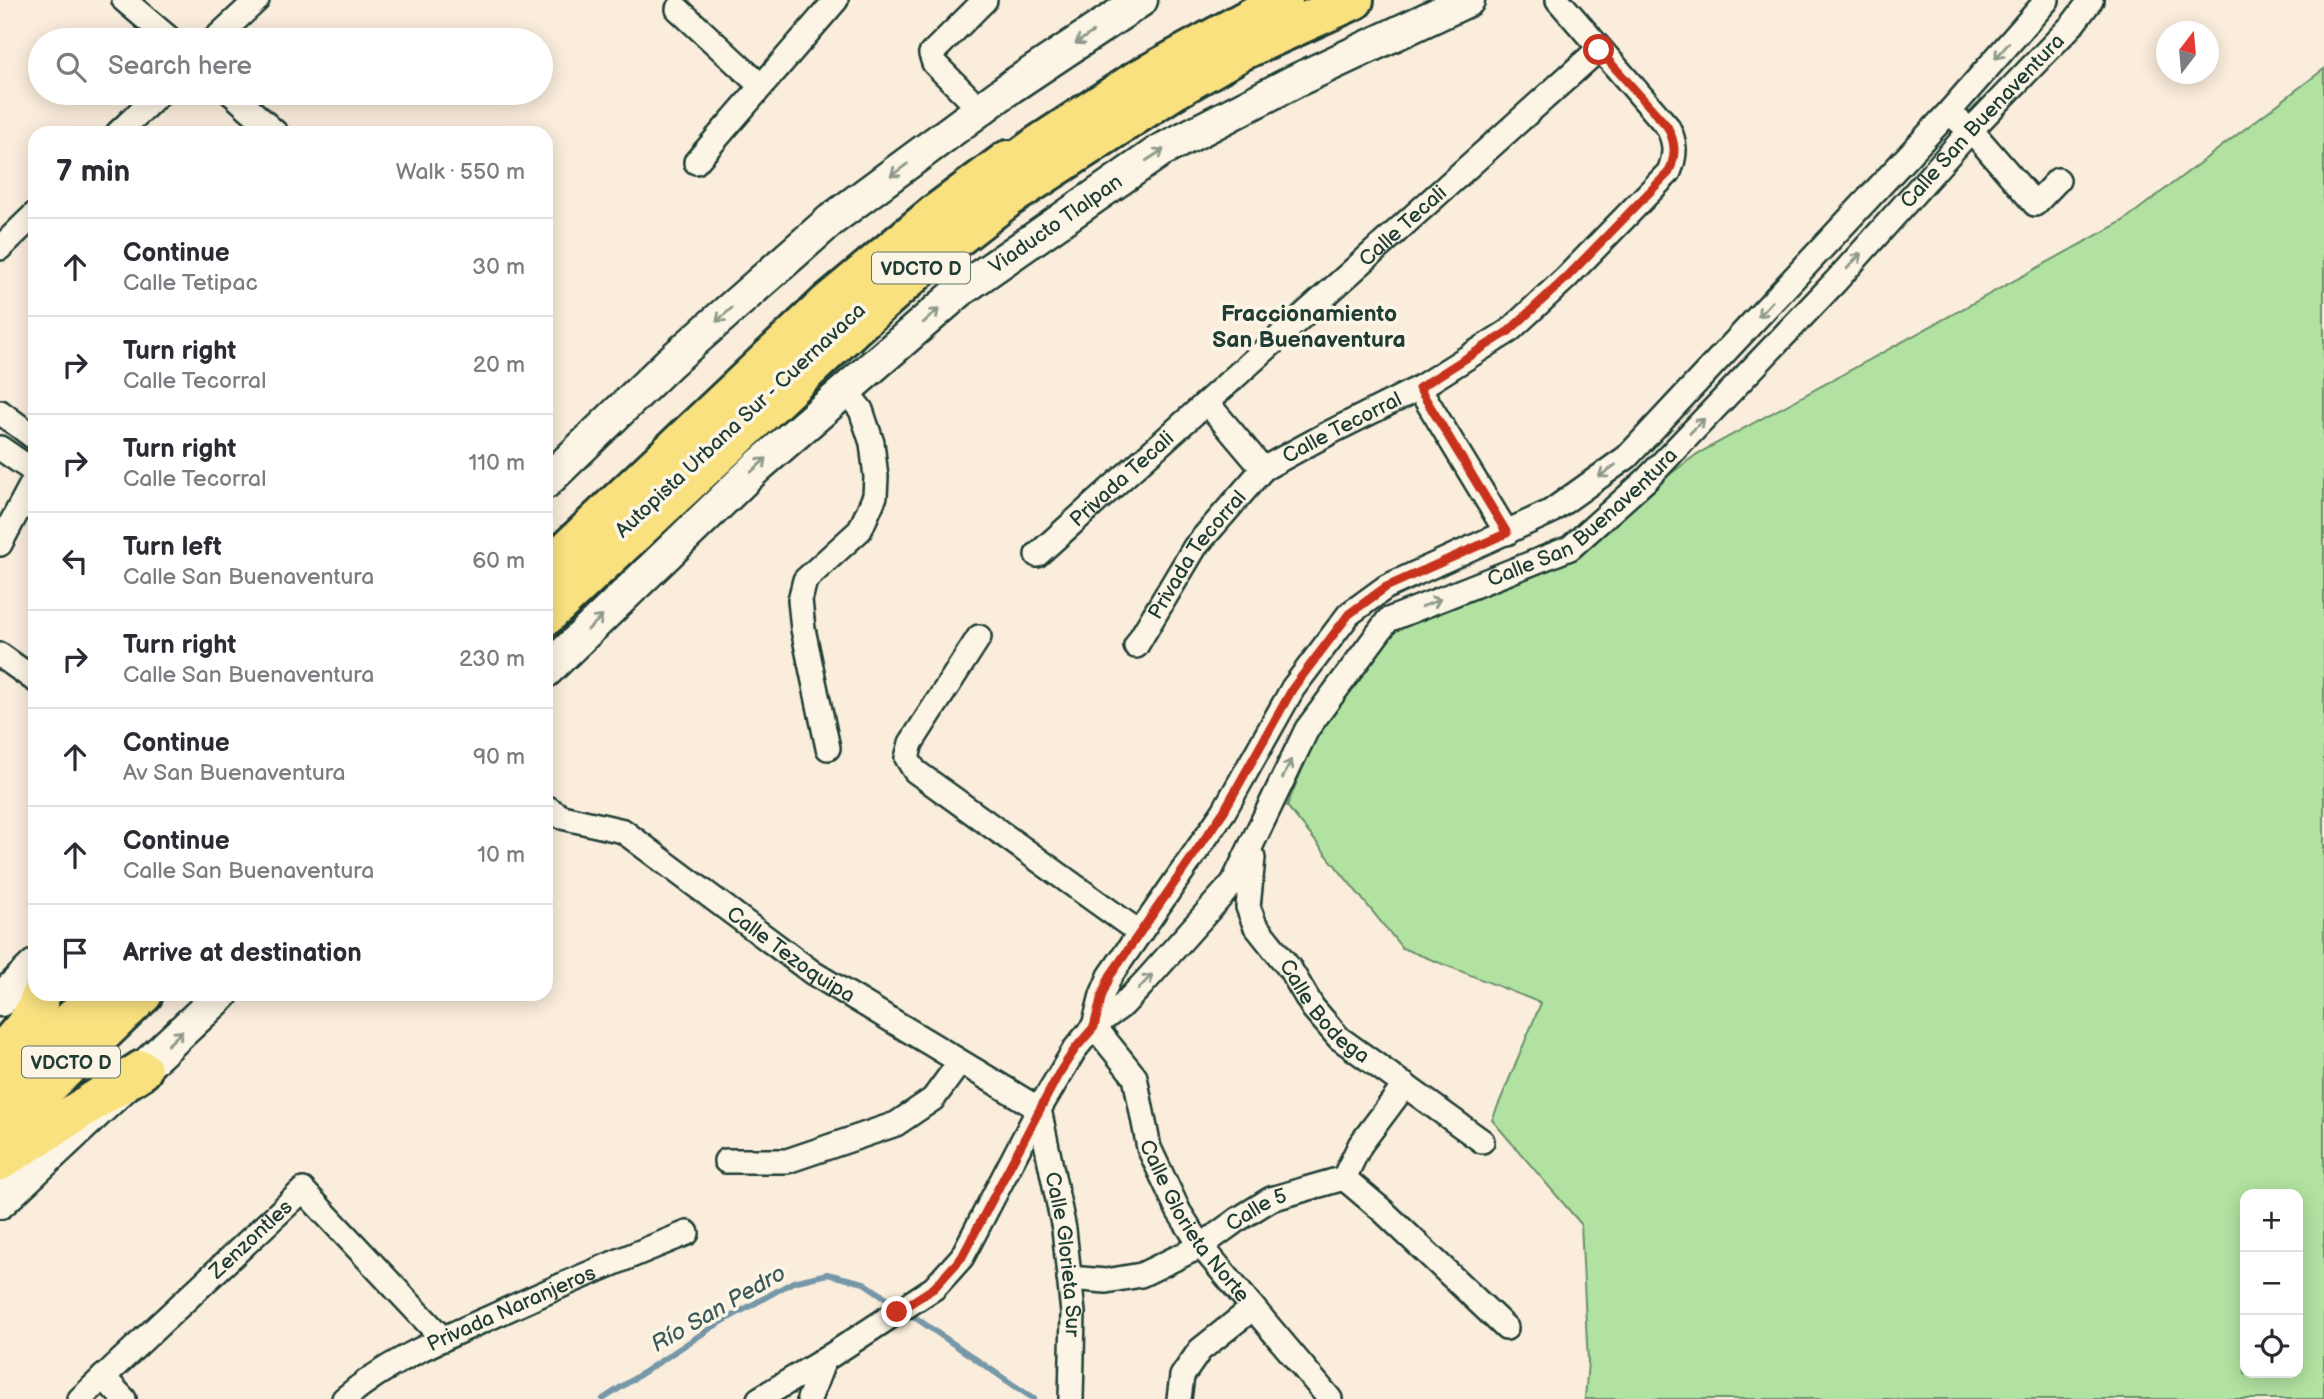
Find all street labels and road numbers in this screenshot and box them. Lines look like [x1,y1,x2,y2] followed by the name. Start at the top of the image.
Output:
[1895,29,2070,214] street label: Calle San Buenaventura
[984,169,1127,279] street label: Viaducto Tlalpan
[1354,180,1452,272] street label: Calle Tecali
[872,252,970,284] road number: VDCTO D
[610,298,871,543] street label: Autopista Urbana Sur - Cuernavaca
[1278,387,1406,469] street label: Calle Tecorral
[1065,426,1179,532] street label: Privada Tecali
[1484,443,1683,592] street label: Calle San Buenaventura
[1143,485,1252,624] street label: Privada Tecorral
[722,901,859,1008] street label: Calle Tezoquipa
[1274,954,1374,1069] street label: Calle Bodega
[22,1046,120,1078] road number: VDCTO D
[1135,1138,1255,1307] street label: Calle Glorieta Norte
[1039,1170,1085,1337] street label: Calle Glorieta Sur
[1221,1183,1289,1237] street label: Calle 5
[204,1194,298,1285] street label: Zenzontles
[423,1260,599,1357] street label: Privada Naranjeros

